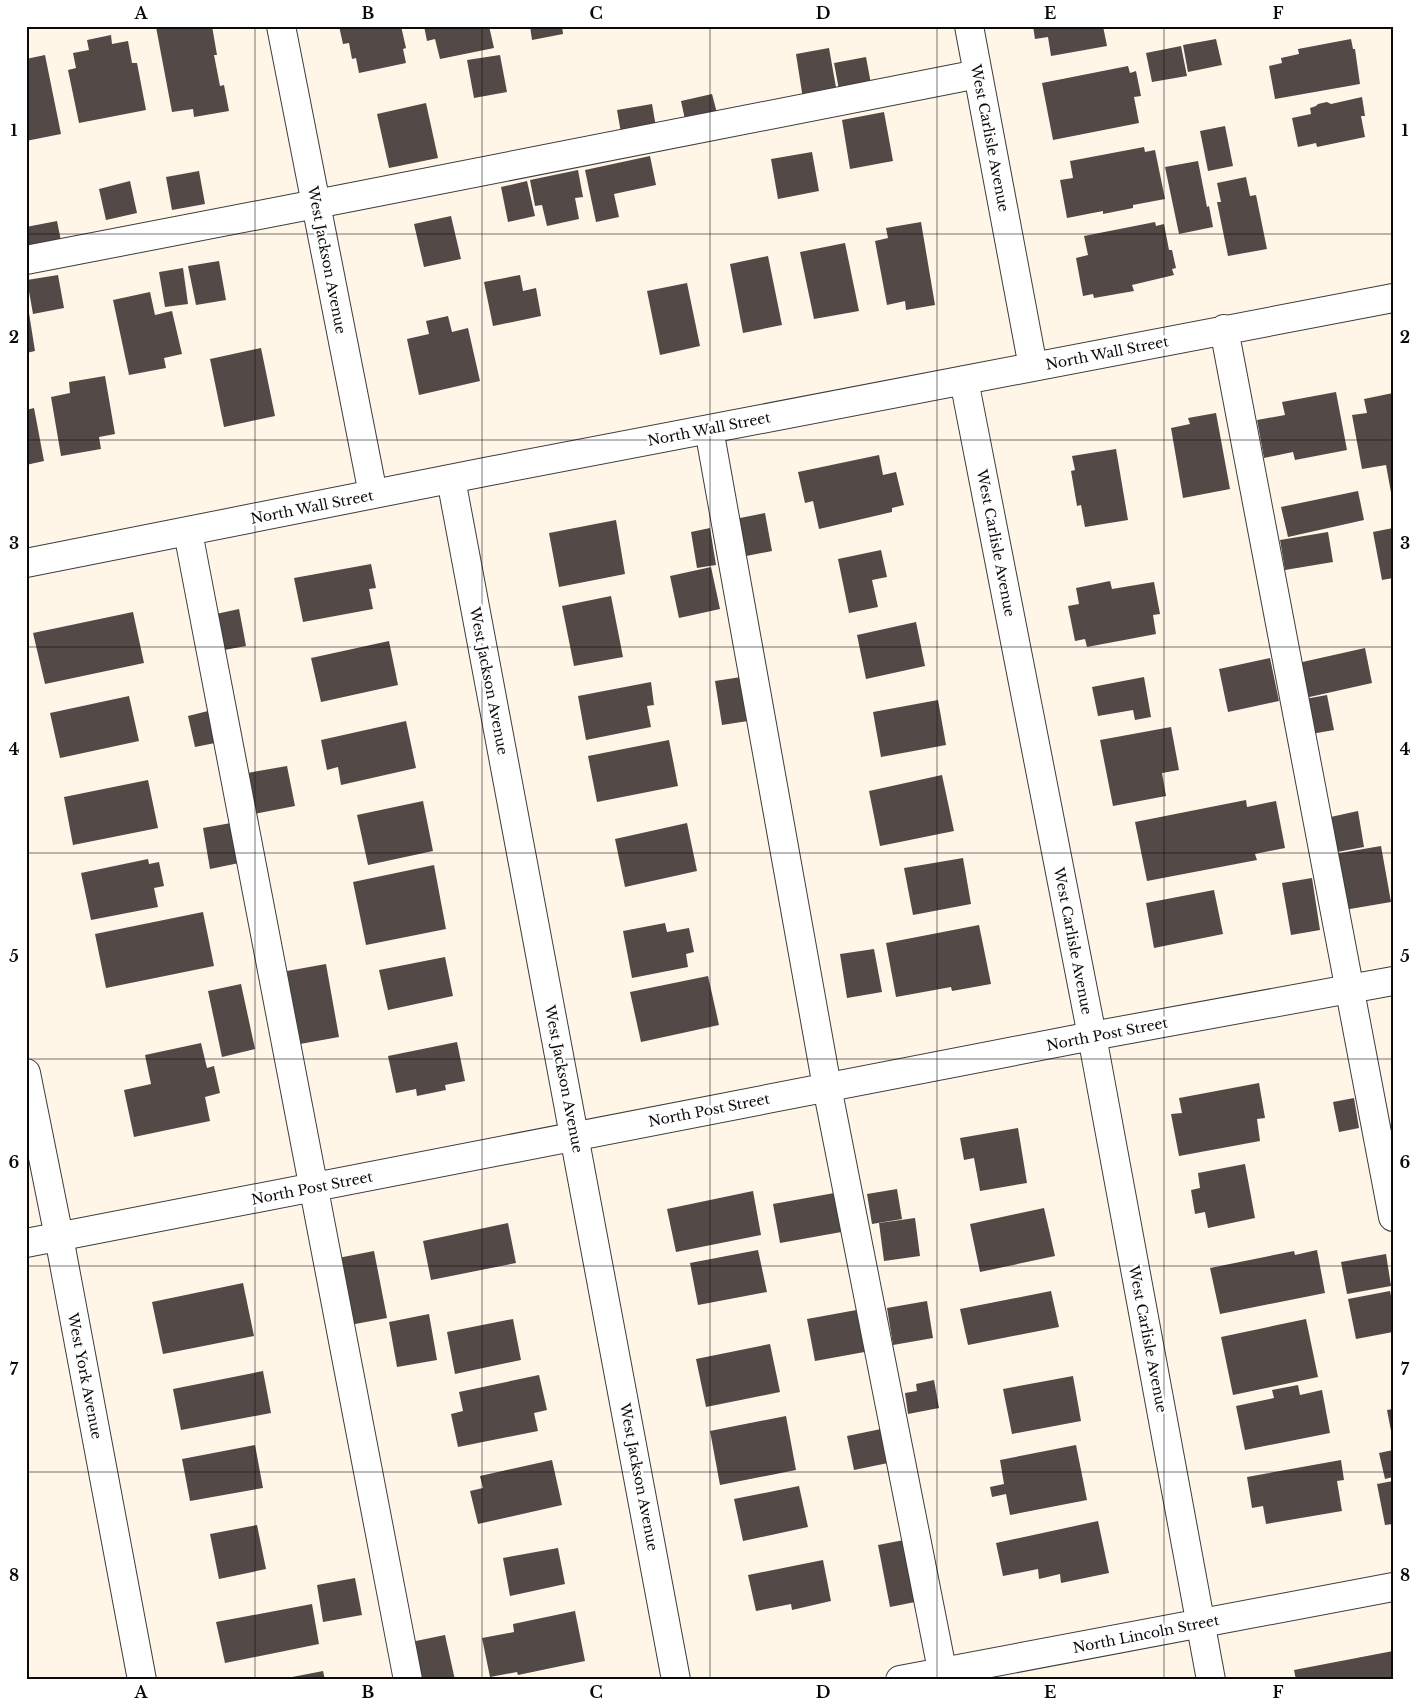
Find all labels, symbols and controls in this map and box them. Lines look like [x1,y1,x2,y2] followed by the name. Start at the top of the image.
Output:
[134,3,149,23] text: A
[362,3,375,23] text: B
[589,3,603,23] text: C
[816,3,830,23] text: D
[1044,3,1056,23] text: E
[1272,3,1284,23] text: F
[967,62,1013,213] street label: West Carlisle Avenue
[11,120,18,140] text: 1
[1402,120,1409,140] text: 1
[304,184,350,335] street label: West Jackson Avenue
[9,327,19,347] text: 2
[1400,327,1410,347] text: 2
[1044,332,1171,374] street label: North Wall Street
[646,408,773,450] street label: North Wall Street
[973,467,1019,618] street label: West Carlisle Avenue
[249,486,376,528] street label: North Wall Street
[9,533,19,553] text: 3
[1400,533,1410,553] text: 3
[466,605,512,756] street label: West Jackson Avenue
[9,739,19,759] text: 4
[1400,739,1410,759] text: 4
[1050,865,1096,1016] street label: West Carlisle Avenue
[9,946,19,966] text: 5
[1400,946,1410,966] text: 5
[541,1003,587,1154] street label: West Jackson Avenue
[1045,1013,1170,1055] street label: North Post Street
[647,1089,772,1131] street label: North Post Street
[9,1152,20,1172] text: 6
[1400,1152,1411,1172] text: 6
[250,1167,375,1209] street label: North Post Street
[1125,1263,1171,1414] street label: West Carlisle Avenue
[64,1310,106,1441] street label: West York Avenue
[10,1359,19,1379] text: 7
[1401,1359,1410,1379] text: 7
[616,1401,662,1552] street label: West Jackson Avenue
[9,1565,19,1585] text: 8
[1400,1565,1410,1585] text: 8
[1071,1611,1221,1657] street label: North Lincoln Street
[134,1682,149,1702] text: A
[362,1682,375,1702] text: B
[589,1682,603,1702] text: C
[816,1682,830,1702] text: D
[1044,1682,1056,1702] text: E
[1272,1682,1284,1702] text: F

